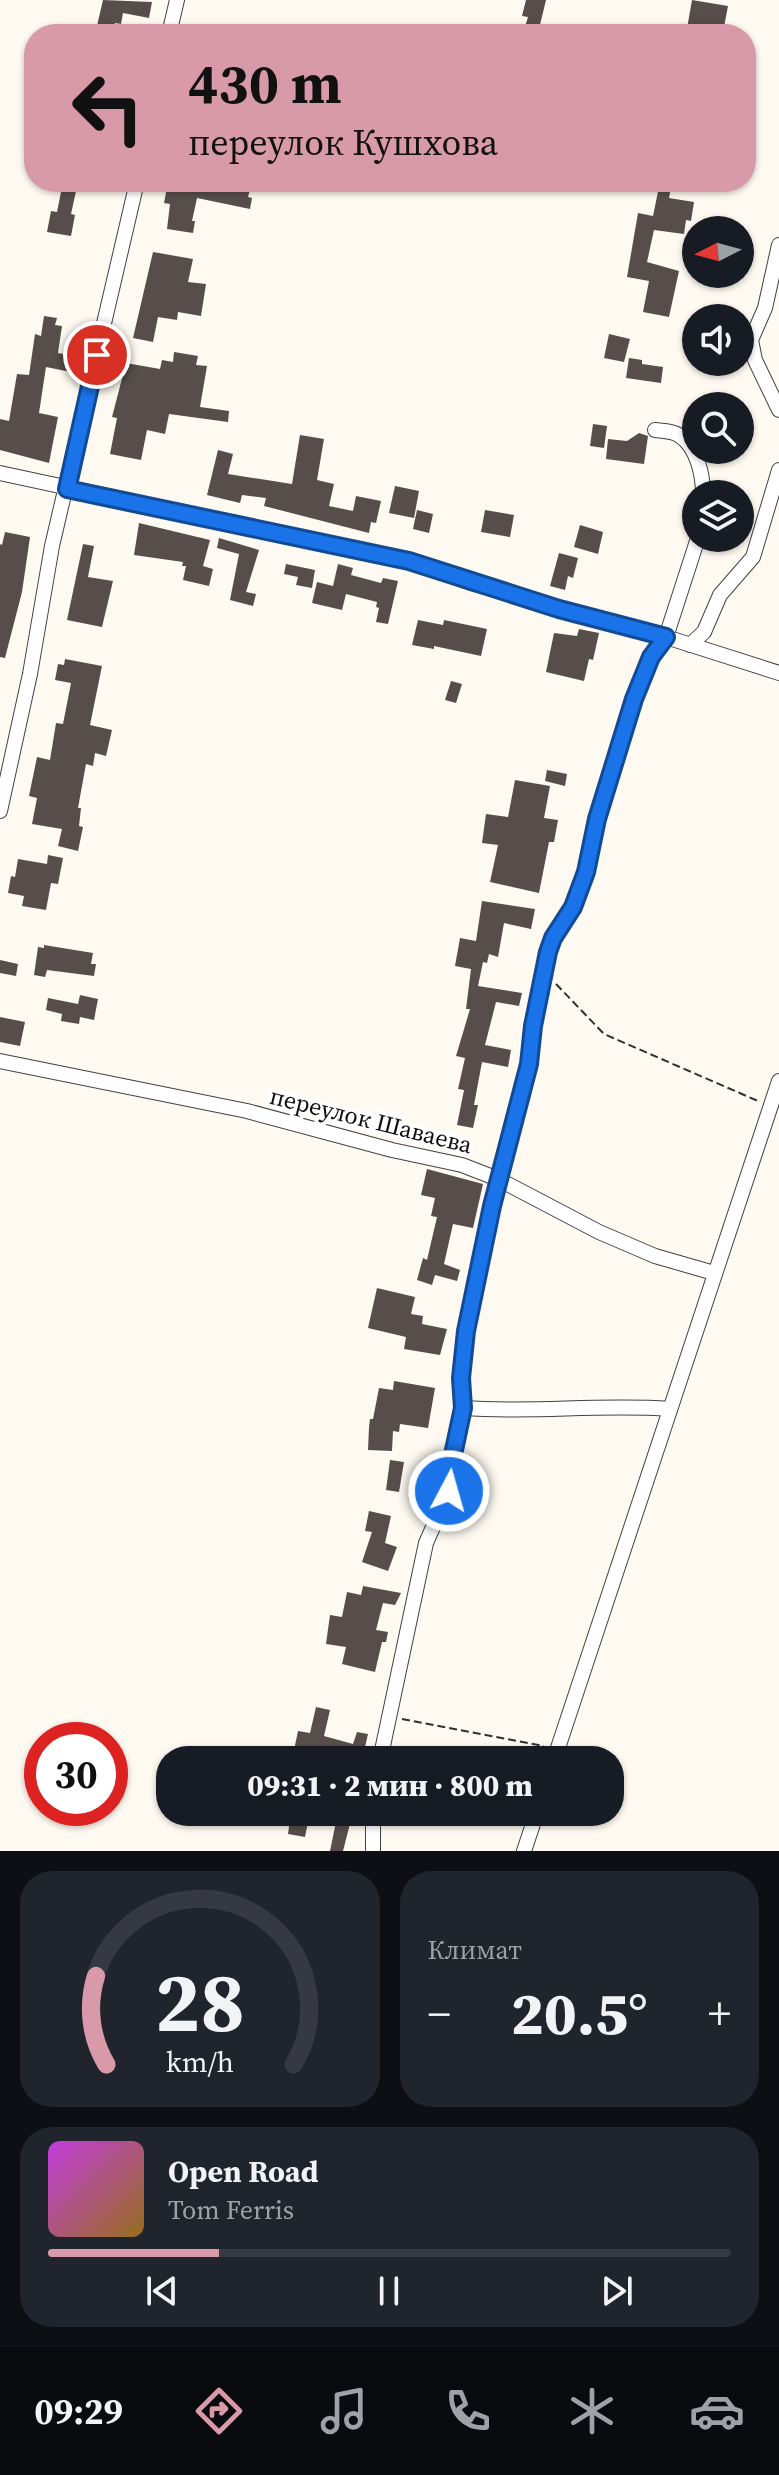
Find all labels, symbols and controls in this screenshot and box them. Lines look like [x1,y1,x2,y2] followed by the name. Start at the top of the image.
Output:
[188,45,342,122] text: 430 m
[56,56,160,160] icon: left
[188,118,498,167] text: переулок Кушхова
[682,216,754,288] north arrow
[682,216,754,552] map controls
[682,304,754,376] button: sound
[63,321,131,389] pin
[75,333,119,377] icon: arrive
[682,392,754,464] button: search
[682,480,754,552] button: layers
[266,1079,476,1161] street label: переулок Шаваева
[407,1449,491,1533] position arrow
[24,1722,128,1826] speed limit sign: 30
[247,1765,533,1806] text: 09:31 · 2 мин · 800 m
[428,1932,522,1968] text: Климат
[155,1945,245,2059] text: 28
[511,1972,648,2054] text: 20.5°
[428,1983,451,2044] text: −
[708,1983,731,2044] text: +
[166,2042,234,2082] text: km/h
[168,2151,319,2192] text: Open Road
[168,2192,294,2228] text: Tom Ferris
[140,2269,184,2313] icon: previous
[367,2269,411,2313] icon: pause
[595,2269,639,2313] icon: next
[191,2383,247,2439] icon: directions
[316,2383,372,2439] icon: music
[440,2383,496,2439] icon: phone
[564,2383,620,2439] icon: climate
[689,2383,745,2439] icon: car
[34,2387,123,2436] text: 09:29

